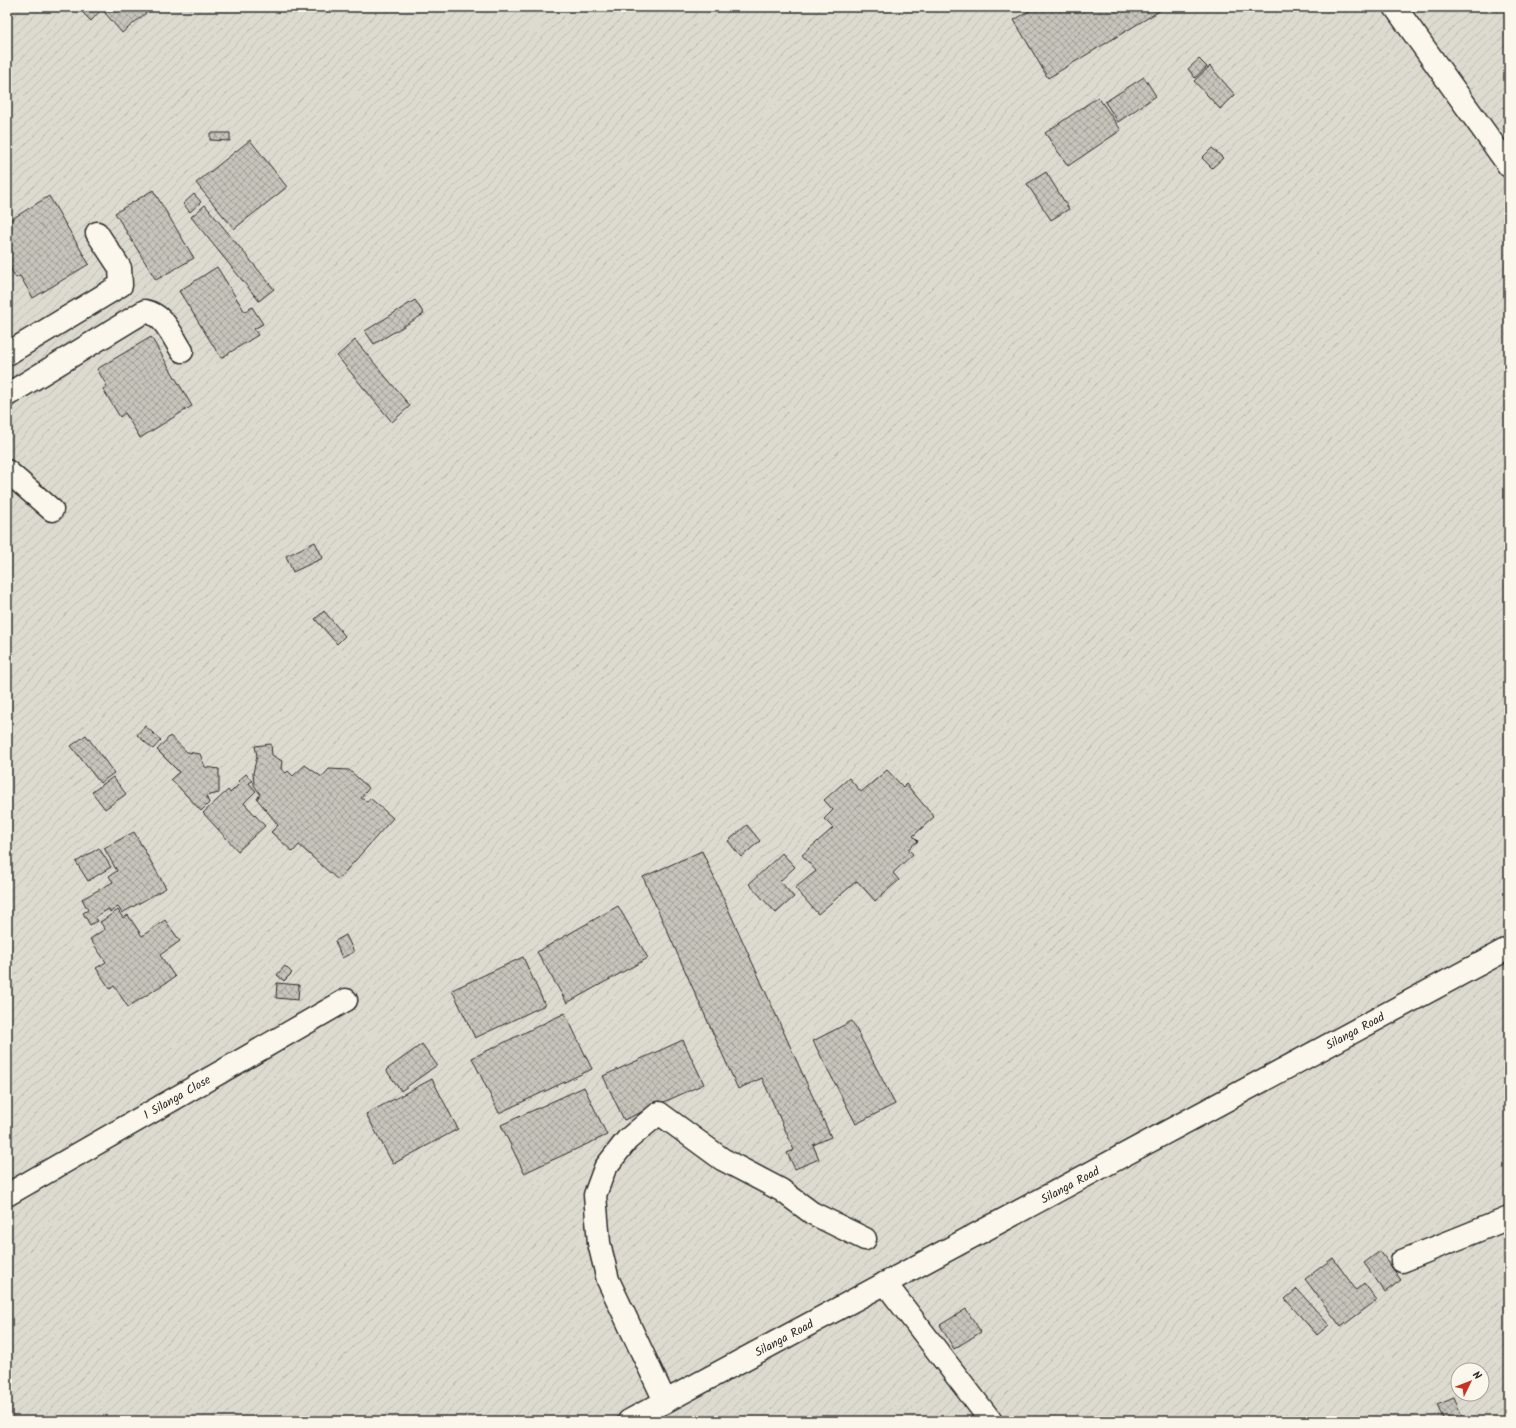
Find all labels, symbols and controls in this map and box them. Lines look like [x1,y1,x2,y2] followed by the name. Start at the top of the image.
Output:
[1322,1007,1389,1055] street label: Silanga Road
[140,1070,215,1124] street label: 1 Silanga Close
[1037,1161,1104,1209] street label: Silanga Road
[751,1314,818,1362] street label: Silanga Road
[1450,1362,1490,1402] north arrow
[1468,1367,1486,1385] text: N

